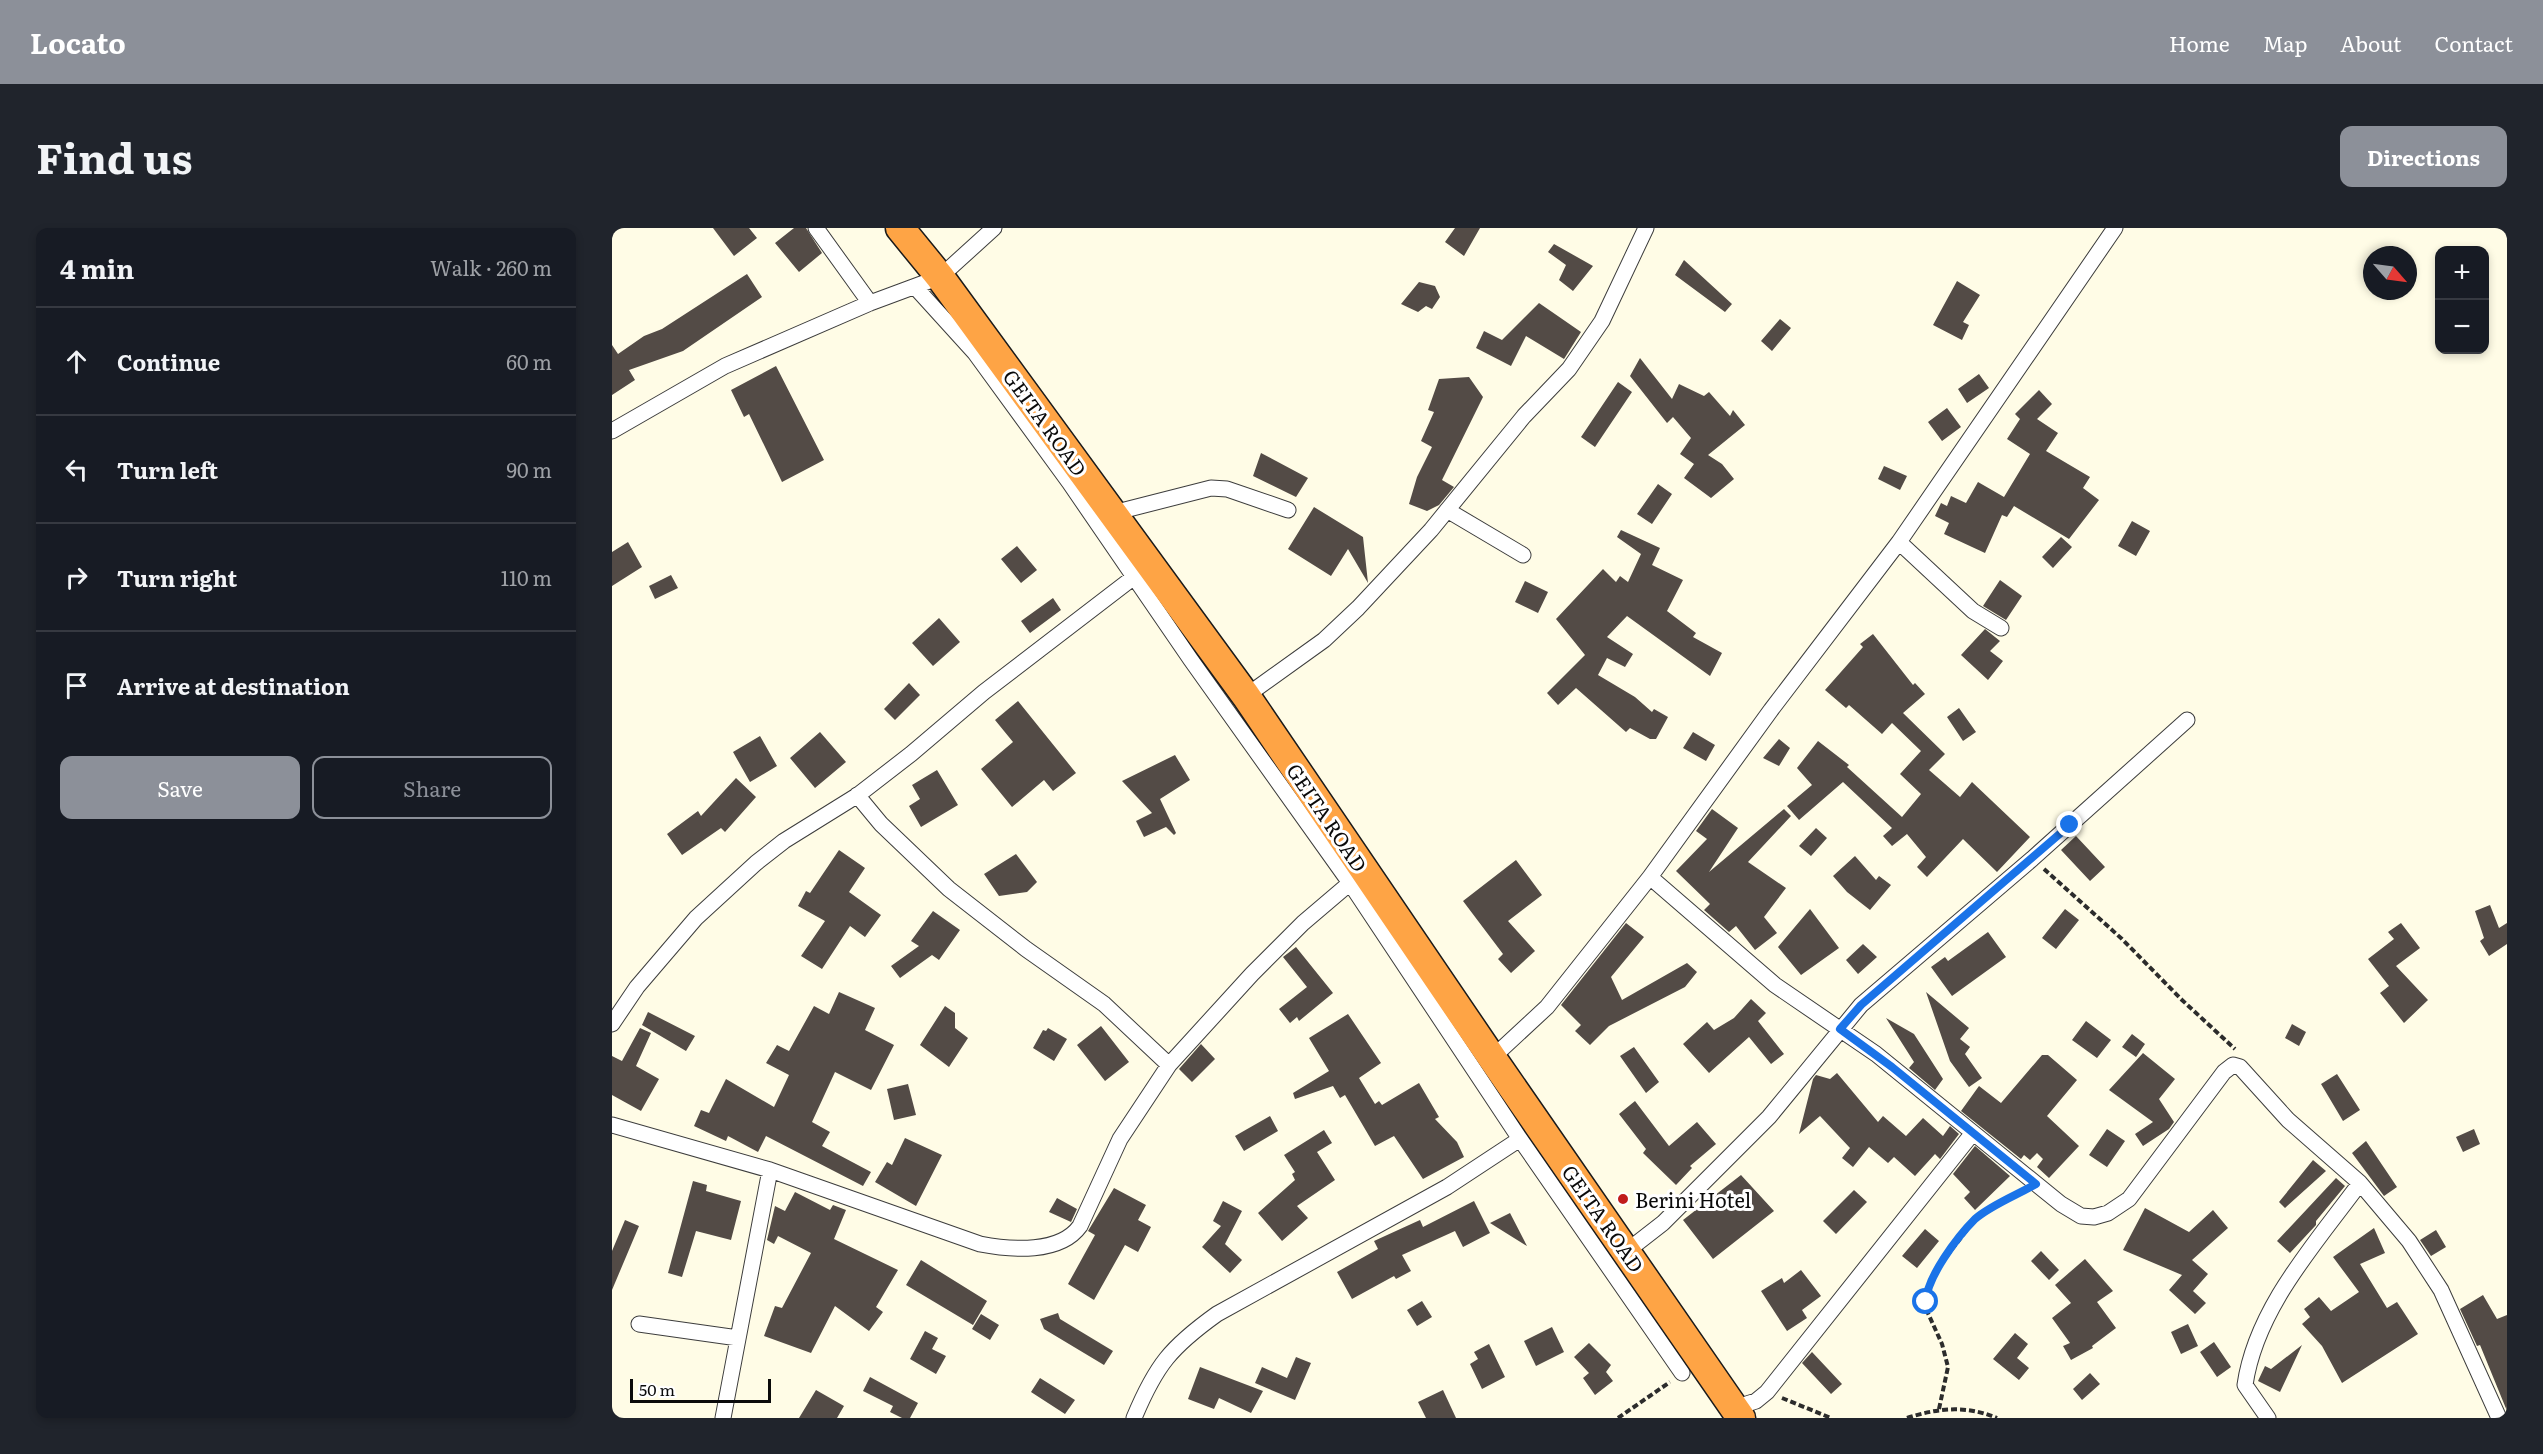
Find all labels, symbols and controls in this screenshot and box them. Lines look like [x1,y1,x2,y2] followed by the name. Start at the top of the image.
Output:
[30,21,126,63] text: Locato
[2169,27,2230,58] text: Home
[2263,27,2307,58] text: Map
[2340,27,2402,58] text: About
[2435,27,2513,58] text: Contact
[36,125,193,187] text: Find us
[2340,126,2507,187] button: Directions
[2363,246,2417,300] north arrow
[2435,246,2489,354] map controls
[2435,246,2489,300] button: +
[60,248,134,287] text: 4 min
[430,252,552,282] text: Walk · 260 m
[2435,300,2489,354] button: −
[60,345,93,378] icon: ahead
[117,345,220,378] text: Continue
[506,346,552,376] text: 60 m
[997,362,1095,482] street label: GEITA ROAD
[60,453,93,486] icon: left
[117,453,218,486] text: Turn left
[507,454,552,484] text: 90 m
[60,561,93,594] icon: right
[117,561,237,594] text: Turn right
[501,562,552,592] text: 110 m
[60,669,93,702] icon: arrive
[117,669,350,702] text: Arrive at destination
[60,756,300,819] button: Save
[312,756,552,819] button: Share
[1281,757,1375,877] street label: GEITA ROAD
[2056,811,2082,837] route end
[1556,1158,1652,1278] street label: GEITA ROAD
[1635,1184,1751,1214] place label: Berini Hotel
[1616,1192,1630,1206] marker: Berini Hotel
[1912,1288,1938,1314] route start
[630,1376,771,1404] scale bar
[639,1377,675,1401] text: 50 m

